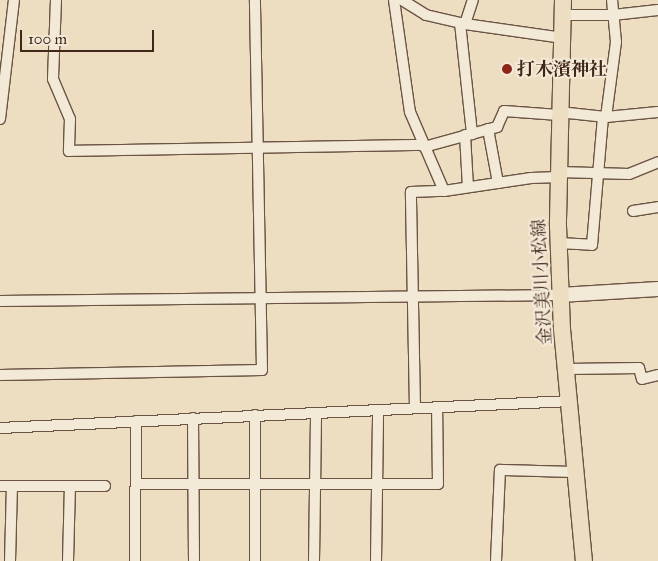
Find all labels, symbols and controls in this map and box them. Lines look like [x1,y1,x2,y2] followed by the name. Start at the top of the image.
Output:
[22,20,156,52] scale bar
[28,30,67,48] text: 100 m
[517,58,607,80] place label: 打木濱神社
[501,63,513,75] marker: 打木濱神社
[528,219,556,345] street label: 金沢美川小松線

